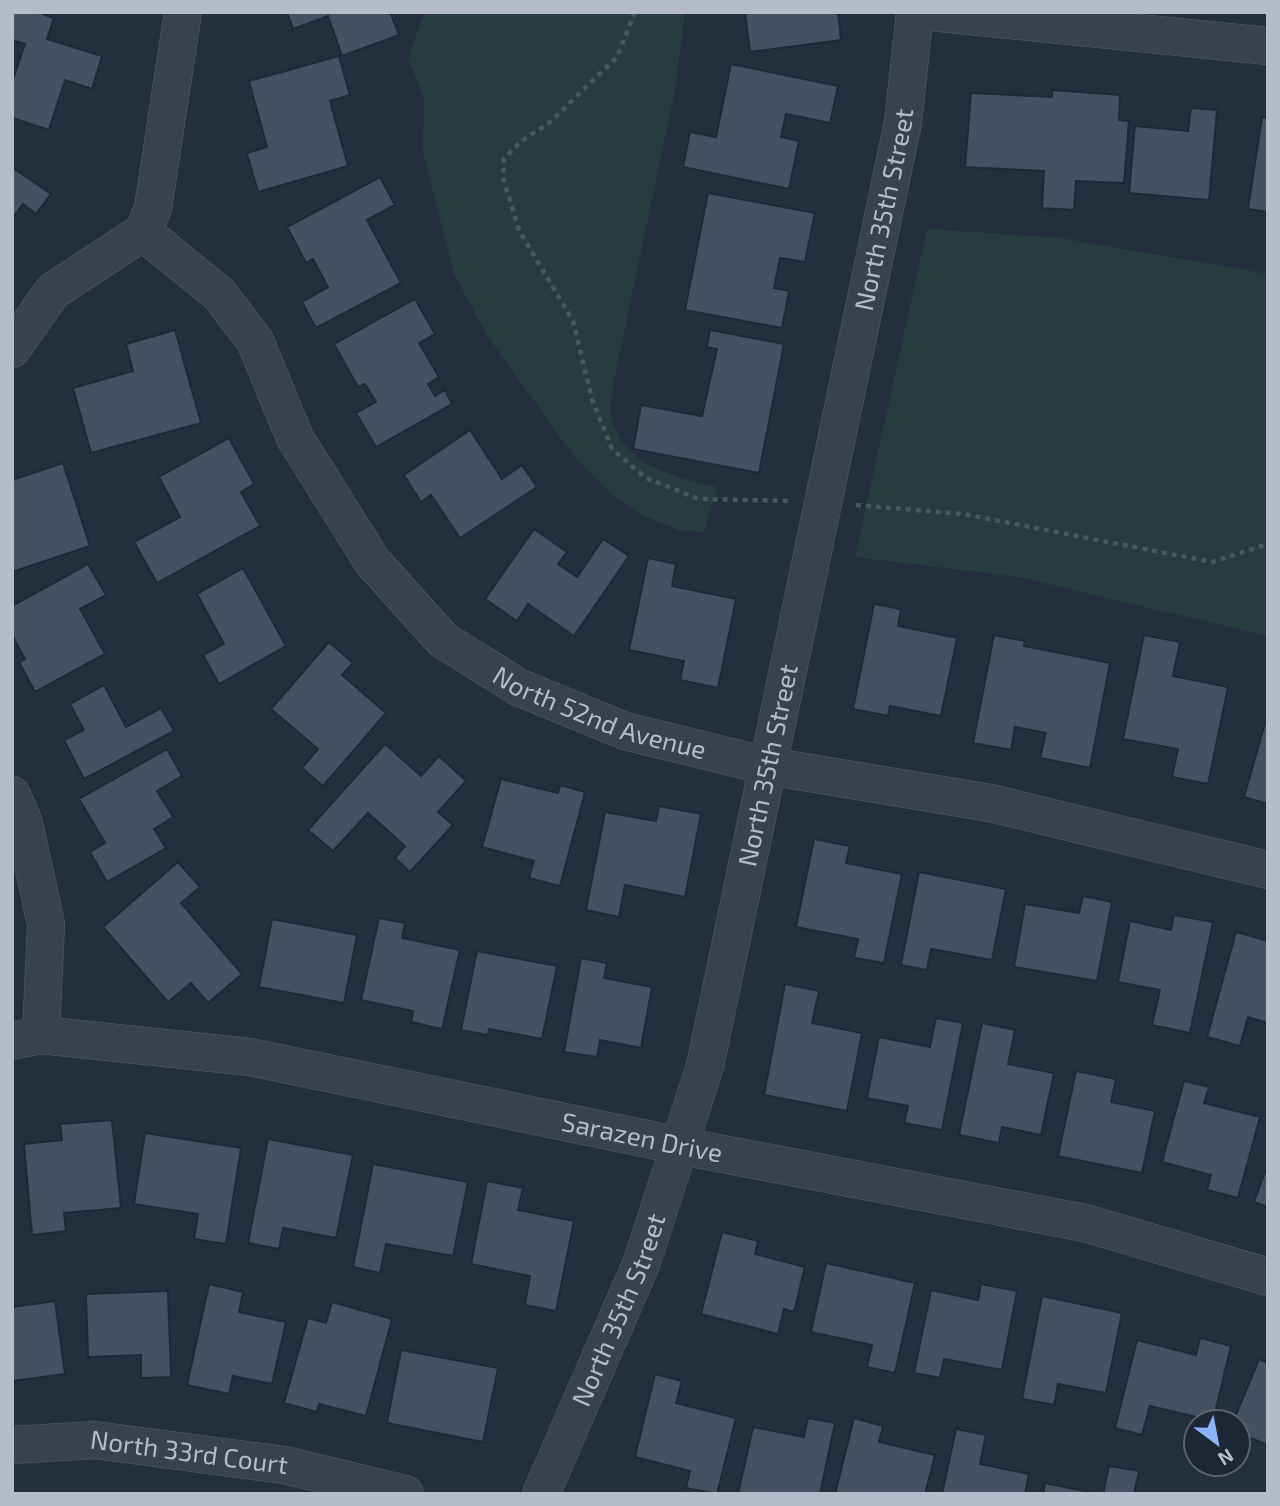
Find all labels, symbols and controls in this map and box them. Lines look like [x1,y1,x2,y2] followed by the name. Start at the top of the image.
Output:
[847,107,918,313] street label: North 35th Street
[488,658,710,764] street label: North 52nd Avenue
[730,661,803,869] street label: North 35th Street
[559,1105,725,1168] street label: Sarazen Drive
[564,1209,671,1411] street label: North 35th Street
[1182,1408,1252,1478] north arrow
[89,1423,290,1479] street label: North 33rd Court
[1214,1444,1238,1471] text: N

